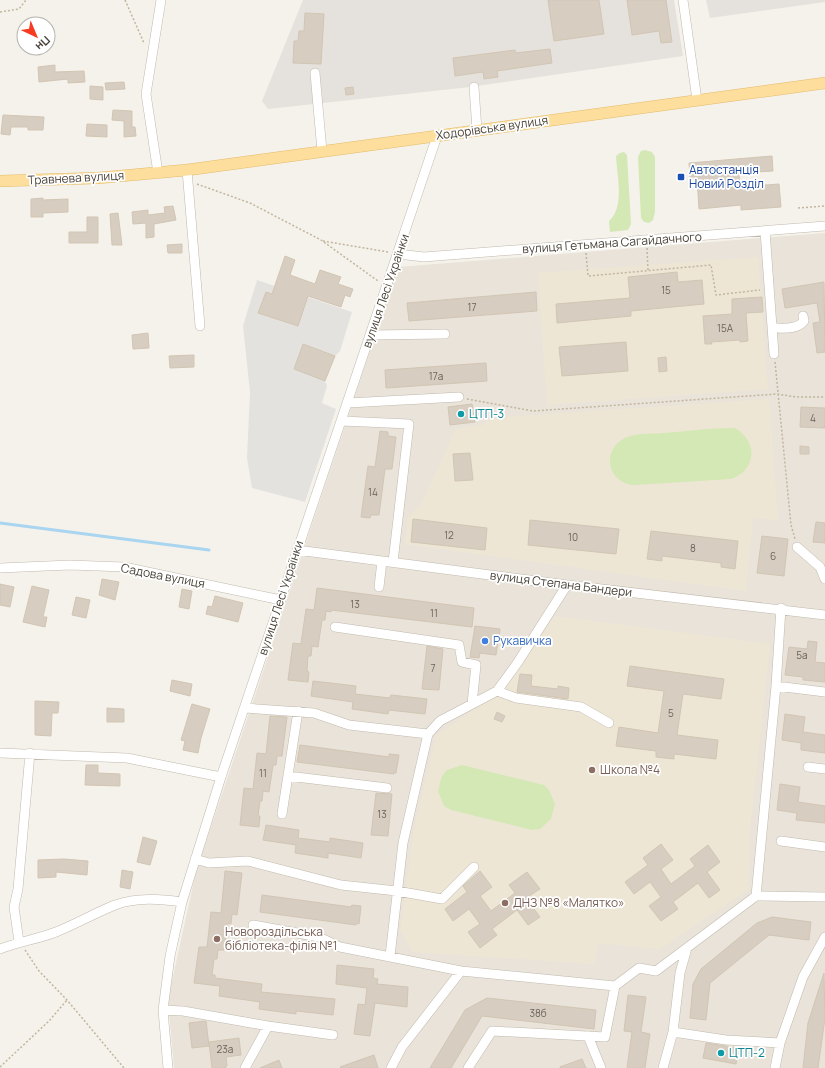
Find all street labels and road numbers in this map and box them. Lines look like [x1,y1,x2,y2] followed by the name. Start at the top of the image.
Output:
[435,111,549,144] street label: Ходорівська вулиця
[27,166,125,189] street label: Травнева вулиця
[522,228,702,257] street label: вулиця Гетьмана Сагайдачного
[358,232,413,350] street label: вулиця Лесі Українки
[254,538,307,657] street label: вулиця Лесі Українки
[120,559,207,592] street label: Садова вулиця
[489,566,633,601] street label: вулиця Степана Бандери

